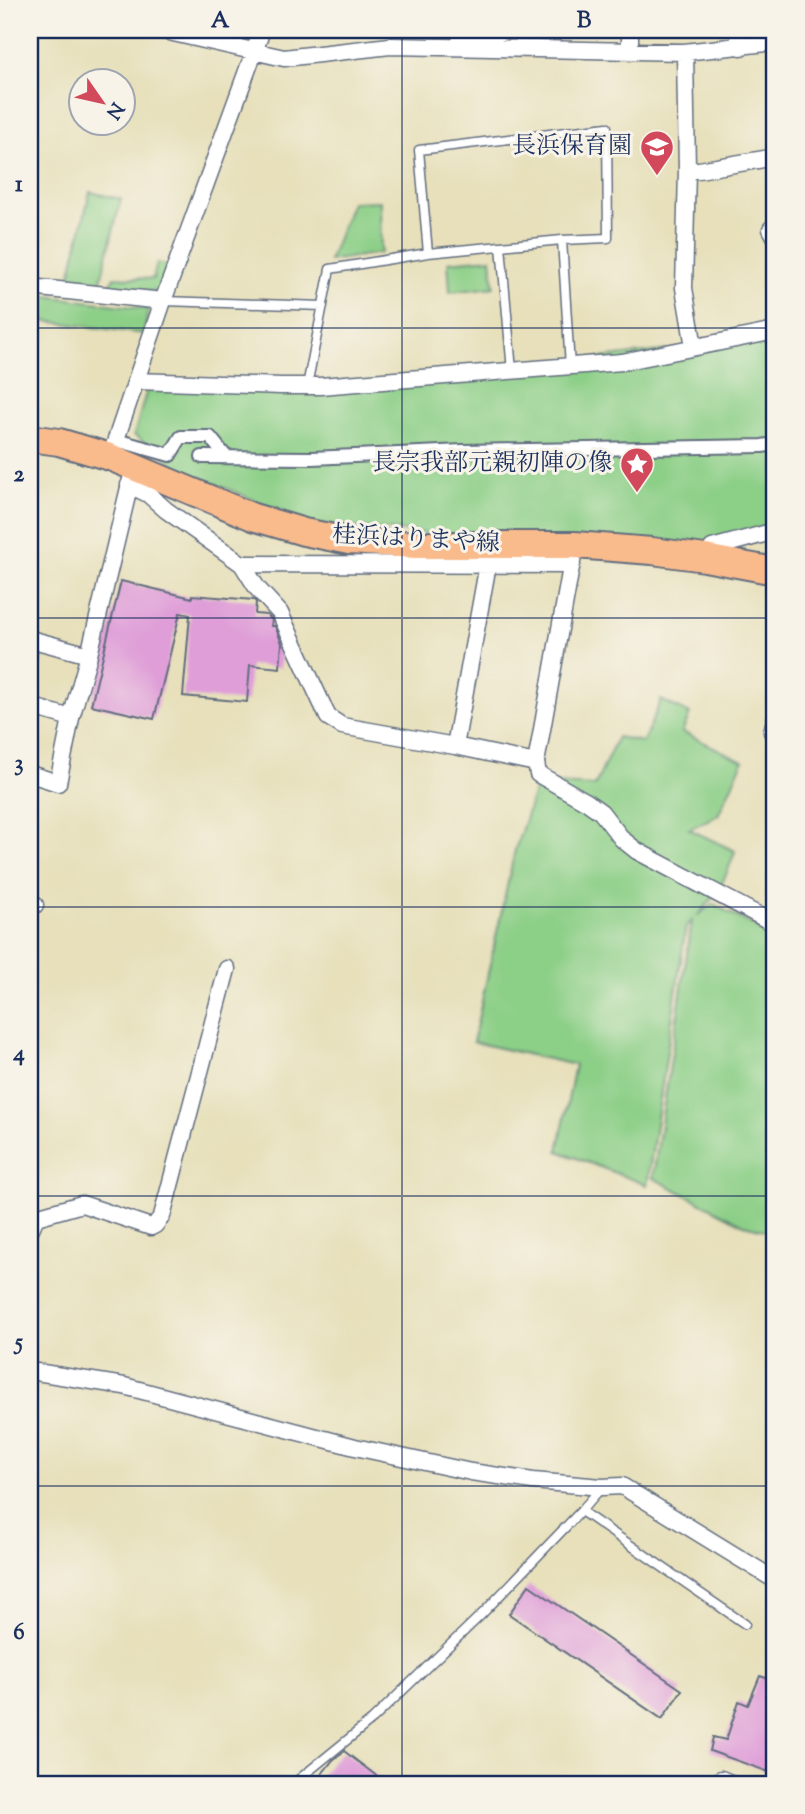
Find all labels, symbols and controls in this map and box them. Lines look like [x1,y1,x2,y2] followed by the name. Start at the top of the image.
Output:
[211,5,230,38] text: A
[577,5,592,38] text: B
[66,66,136,136] north arrow
[99,96,129,124] text: N
[638,128,676,177] school or university icon: 長浜保育園
[512,130,632,164] place label: 長浜保育園
[15,169,23,202] text: 1
[618,445,656,494] place icon: 長宗我部元親初陣の像
[372,447,612,481] place label: 長宗我部元親初陣の像
[14,459,25,492] text: 2
[331,519,501,561] street label: 桂浜はりまや線
[14,748,24,781] text: 3
[12,1038,25,1071] text: 4
[13,1327,23,1360] text: 5
[13,1617,25,1650] text: 6

